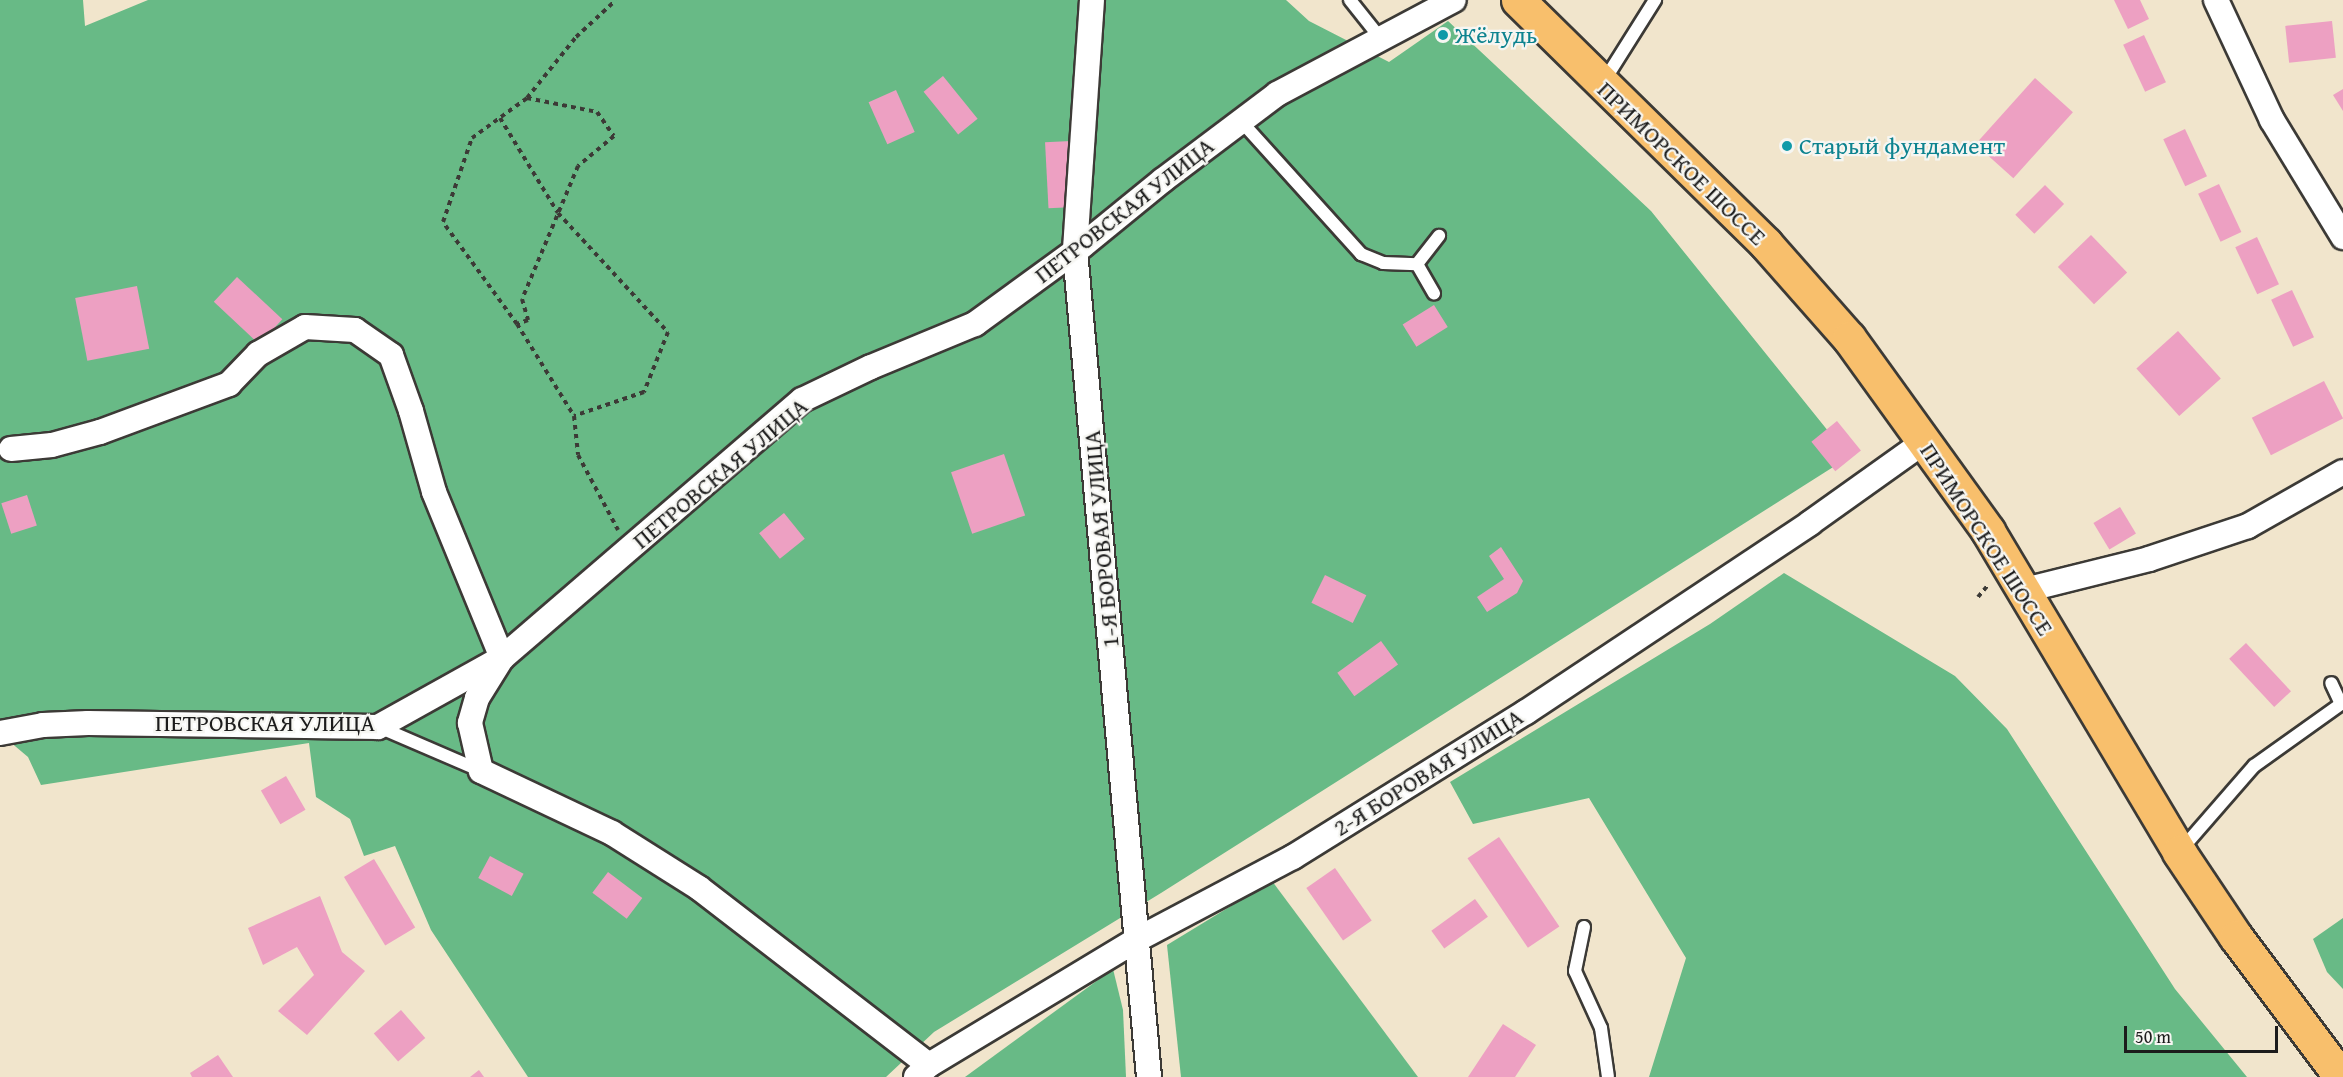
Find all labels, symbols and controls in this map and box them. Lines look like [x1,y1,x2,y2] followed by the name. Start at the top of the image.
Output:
[1455,21,1537,49] place label: Жёлудь
[1436,28,1450,42] marker: Жёлудь
[1592,75,1772,251] street label: ПРИМОРСКОЕ ШОССЕ
[1028,131,1220,289] street label: ПЕТРОВСКАЯ УЛИЦА
[1799,132,2005,160] place label: Старый фундамент
[1780,139,1794,153] marker: Старый фундамент
[627,391,813,555] street label: ПЕТРОВСКАЯ УЛИЦА
[1077,429,1125,649] street label: 1-Я БОРОВАЯ УЛИЦА
[1914,437,2060,641] street label: ПРИМОРСКОЕ ШОССЕ
[1328,702,1528,842] street label: 2-Я БОРОВАЯ УЛИЦА
[155,709,375,737] street label: ПЕТРОВСКАЯ УЛИЦА
[2127,1014,2282,1052] scale bar
[2135,1023,2171,1050] text: 50 m

